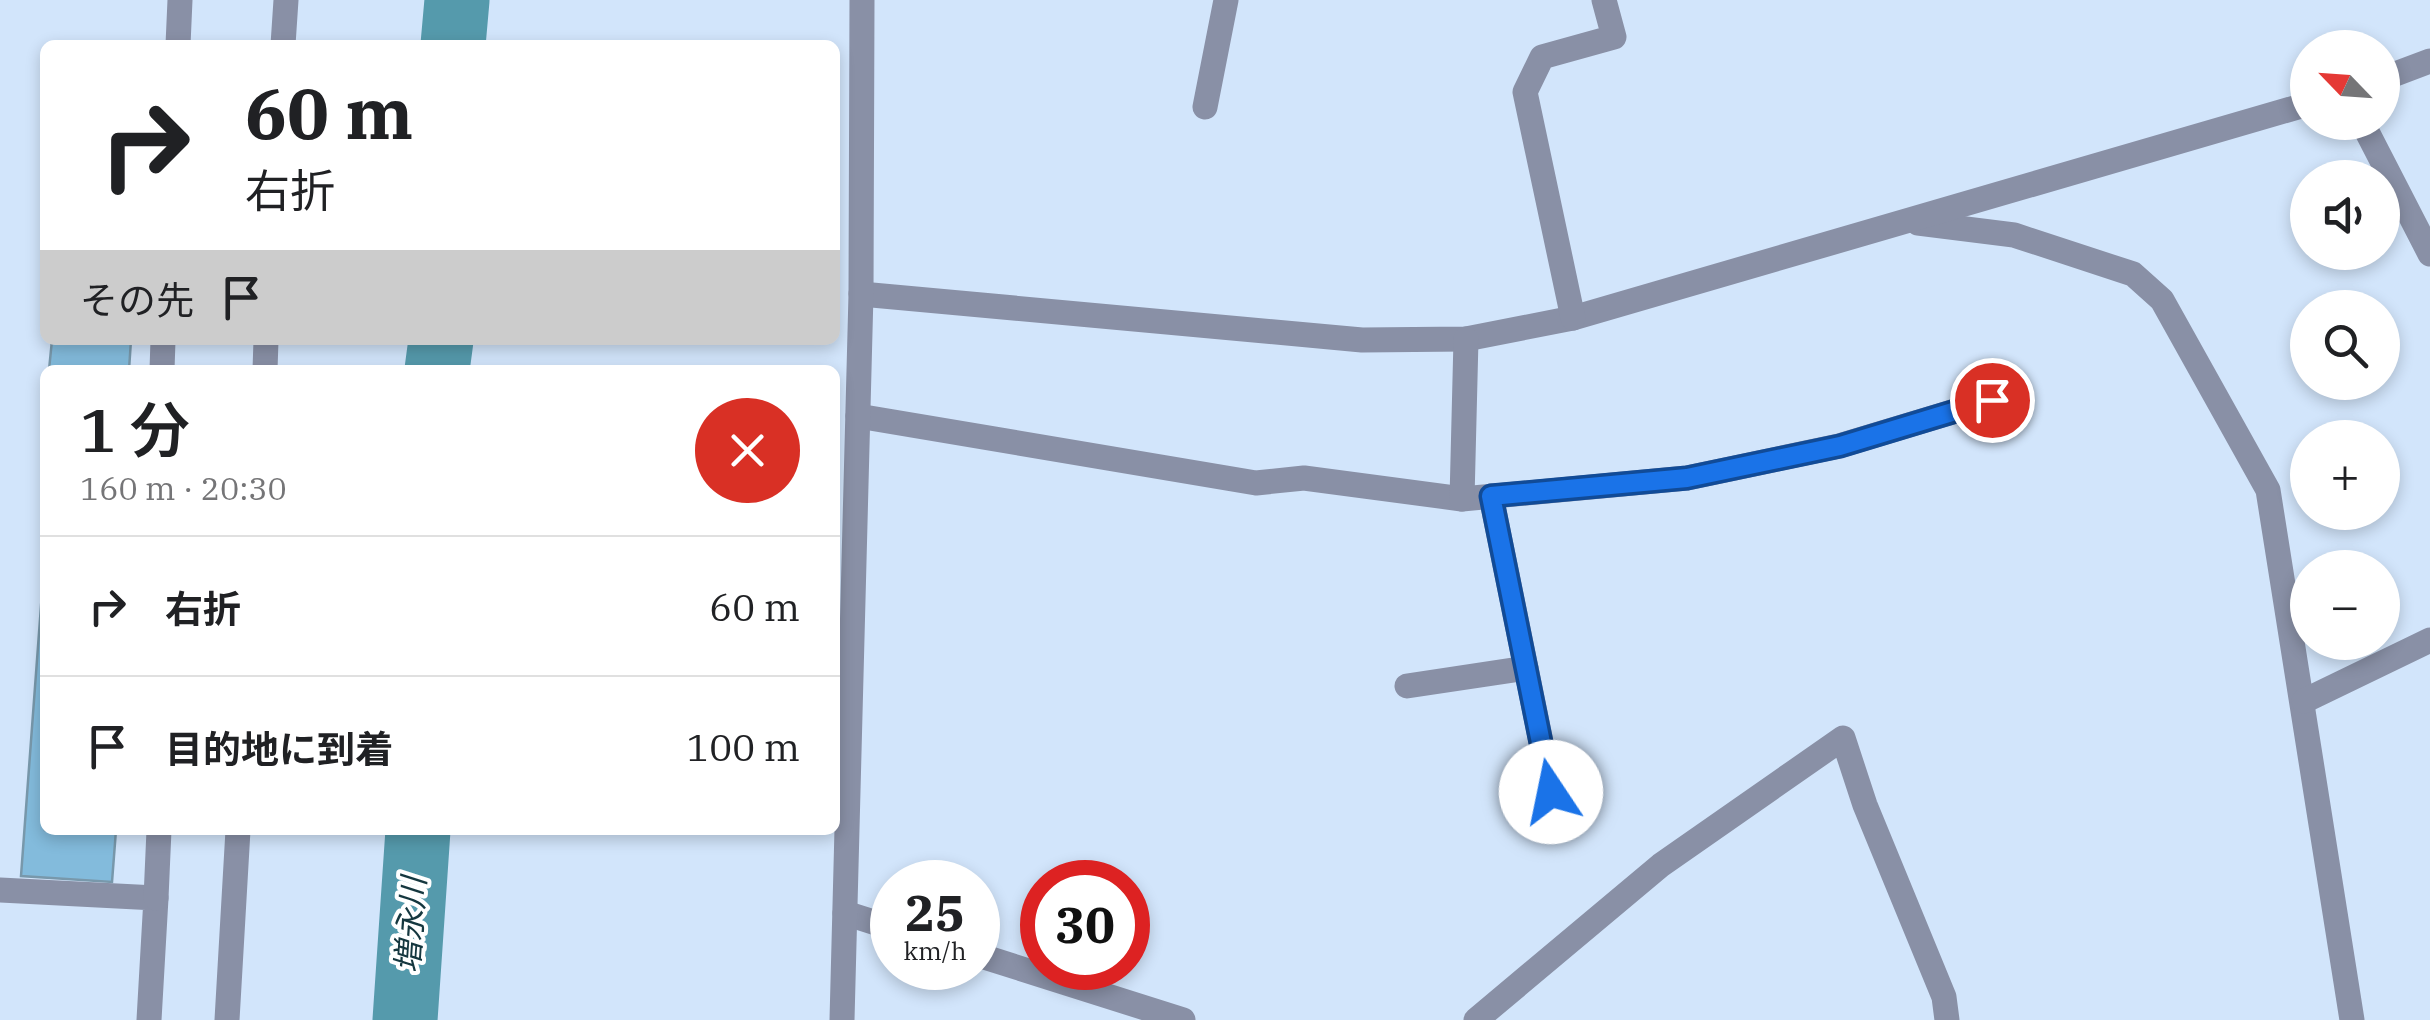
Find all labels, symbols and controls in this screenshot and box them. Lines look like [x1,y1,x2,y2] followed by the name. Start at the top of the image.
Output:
[2290,30,2400,140] north arrow
[2290,30,2400,660] map controls
[245,67,413,158] text: 60 m
[80,80,210,210] icon: right
[2290,160,2400,270] button: sound
[245,161,335,219] text: 右折
[214,270,269,325] icon: arrive
[80,275,194,324] text: その先
[2290,290,2400,400] button: search
[1950,358,2035,443] pin
[1965,373,2020,428] icon: arrive
[80,390,190,469] text: 1 分
[695,398,800,503] button: close
[2290,420,2400,530] button: +
[80,467,287,509] text: 160 m · 20:30
[2290,550,2400,660] button: −
[80,579,135,634] icon: right
[709,582,800,631] text: 60 m
[165,584,241,633] text: 右折
[80,719,135,774] icon: arrive
[687,722,800,771] text: 100 m
[165,724,393,773] text: 目的地に到着
[1499,740,1603,844] position arrow
[1020,860,1150,990] speed limit sign: 30
[386,873,435,974] water label: 増永川
[905,880,965,945] text: 25
[903,934,967,967] text: km/h

